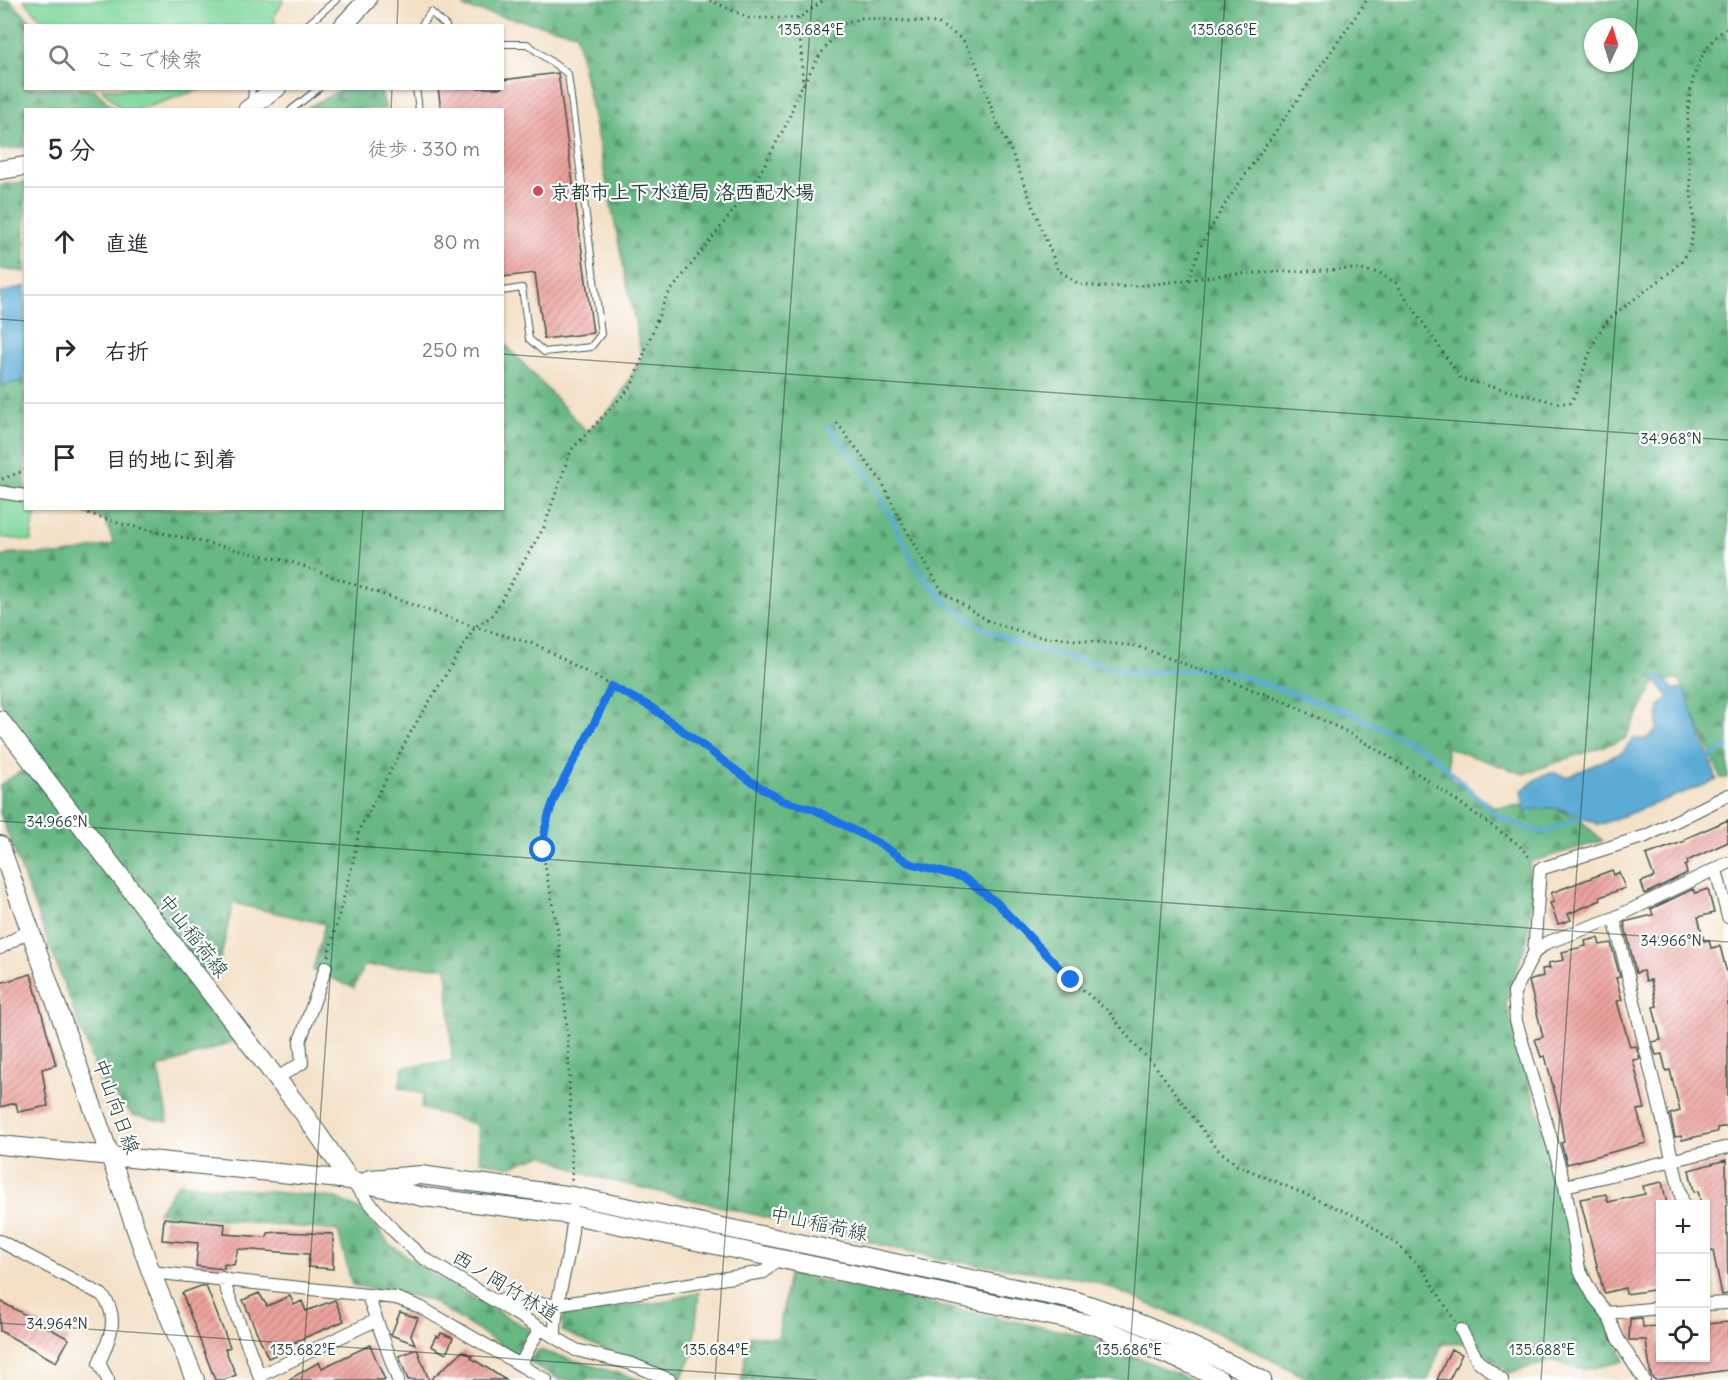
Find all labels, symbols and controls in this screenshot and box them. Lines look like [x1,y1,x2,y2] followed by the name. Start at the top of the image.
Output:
[1584,18,1638,72] north arrow
[778,20,844,39] text: 135.684°E
[1191,20,1257,39] text: 135.686°E
[24,24,504,90] search box
[45,41,78,74] icon: search
[93,45,203,73] text: ここで検索
[48,133,95,166] text: 5 分
[368,136,480,161] text: 徒歩 · 330 m
[550,179,815,204] place label: 京都市上下水道局 洛西配水場
[531,184,545,198] marker: 京都市上下水道局 洛西配水場
[48,225,81,258] icon: ahead
[105,229,149,257] text: 直進
[433,229,480,254] text: 80 m
[48,333,81,366] icon: right
[105,337,149,365] text: 右折
[422,337,480,362] text: 250 m
[1640,429,1702,448] text: 34.968°N
[48,441,81,474] icon: arrive
[105,445,237,473] text: 目的地に到着
[26,812,88,831] text: 34.966°N
[529,836,555,862] route start
[153,888,235,982] street label: 中山稲荷線
[1640,931,1702,950] text: 34.966°N
[1057,966,1083,992] route end
[88,1055,146,1157] street label: 中山向日線
[767,1200,871,1246] street label: 中山稲荷線
[1656,1200,1710,1362] map controls
[1656,1200,1710,1254] button: +
[448,1243,564,1327] street label: 西ノ岡竹林道
[1656,1254,1710,1308] button: −
[1656,1308,1710,1362] button: locate
[26,1314,88,1333] text: 34.964°N
[270,1340,336,1359] text: 135.682°E
[683,1340,749,1359] text: 135.684°E
[1096,1340,1162,1359] text: 135.686°E
[1509,1340,1575,1359] text: 135.688°E

